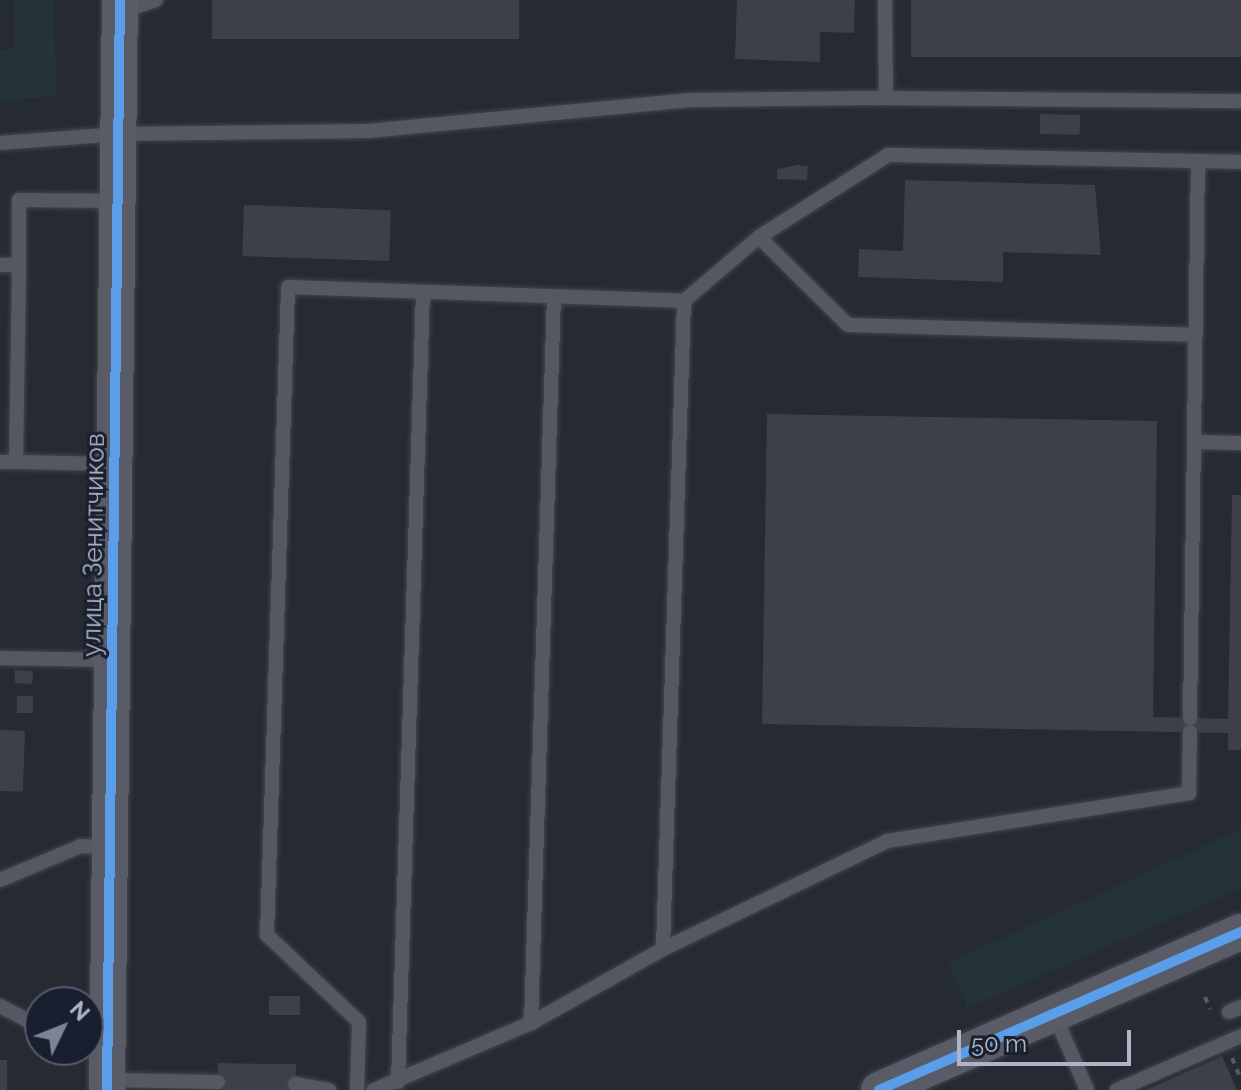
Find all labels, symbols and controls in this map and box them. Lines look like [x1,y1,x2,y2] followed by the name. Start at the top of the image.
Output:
[76,433,112,657] street label: улица Зенитчиков
[24,986,104,1066] north arrow
[65,996,95,1026] text: N
[961,1014,1135,1064] scale bar
[971,1029,1027,1058] text: 50 m

